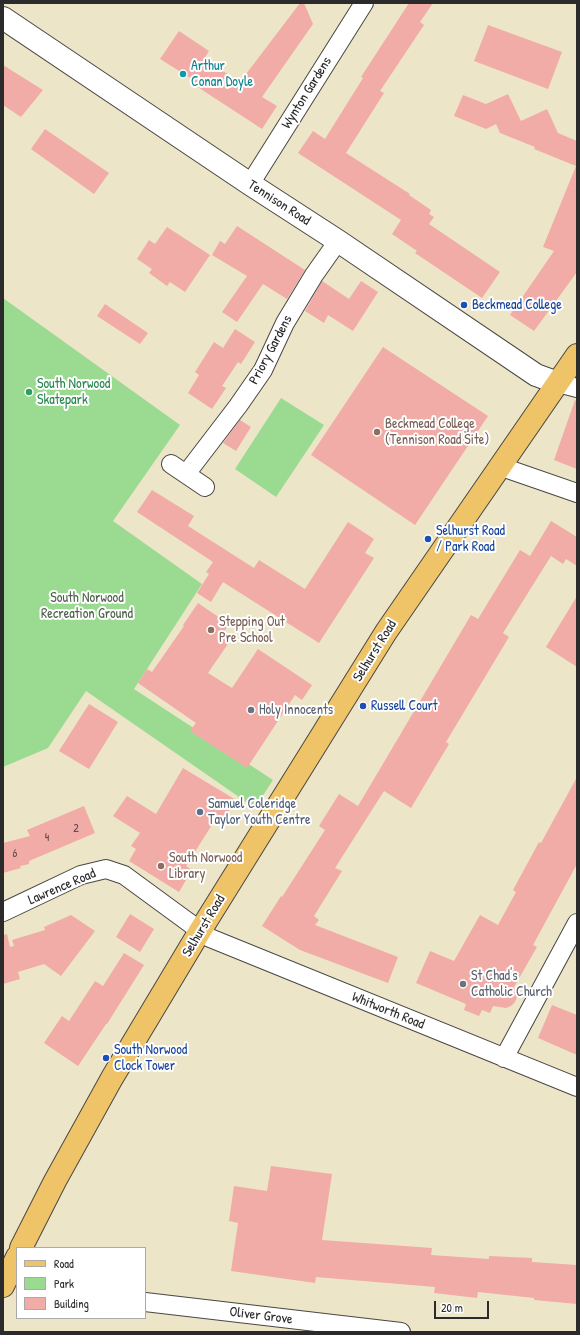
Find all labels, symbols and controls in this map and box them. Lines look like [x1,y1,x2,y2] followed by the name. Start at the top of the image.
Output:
[278,54,336,132] street label: Wynton Gardens
[191,58,253,90] place label: Arthur Conan Doyle
[178,69,188,79] marker: Arthur Conan Doyle
[244,177,314,229] street label: Tennison Road
[472,297,562,313] place label: Beckmead College
[459,300,469,310] marker: Beckmead College
[246,313,296,387] street label: Priory Gardens
[37,376,110,408] place label: South Norwood Skatepark
[24,387,34,397] marker: South Norwood Skatepark
[385,416,489,448] place label: Beckmead College (Tennison Road Site)
[372,427,382,437] marker: Beckmead College (Tennison Road Site)
[436,523,505,556] place label: Selhurst Road / Park Road
[423,534,433,544] marker: Selhurst Road / Park Road
[41,590,133,622] park label: South Norwood Recreation Ground
[219,614,285,646] place label: Stepping Out Pre School
[350,617,400,685] street label: Selhurst Road
[206,625,216,635] marker: Stepping Out Pre School
[371,698,438,714] place label: Russell Court
[358,701,368,711] marker: Russell Court
[259,702,333,718] place label: Holy Innocents
[246,705,256,715] marker: Holy Innocents
[208,796,311,828] place label: Samuel Coleridge Taylor Youth Centre
[195,807,205,817] marker: Samuel Coleridge Taylor Youth Centre
[73,822,79,836] house number: 2
[45,831,49,845] house number: 4
[13,847,17,861] house number: 6
[169,850,242,882] place label: South Norwood Library
[156,861,166,871] marker: South Norwood Library
[26,865,98,909] street label: Lawrence Road
[179,892,229,960] street label: Selhurst Road
[471,968,552,1000] place label: St Chad's Catholic Church
[458,979,468,989] marker: St Chad's Catholic Church
[349,989,427,1033] street label: Whitworth Road
[114,1042,187,1074] place label: South Norwood Clock Tower
[101,1053,111,1063] marker: South Norwood Clock Tower
[16,1247,146,1319] legend
[54,1255,74,1272] text: Road
[54,1275,74,1292] text: Park
[436,1293,491,1319] scale bar
[54,1295,89,1312] text: Building
[441,1299,463,1316] text: 20 m
[229,1304,293,1328] street label: Oliver Grove

